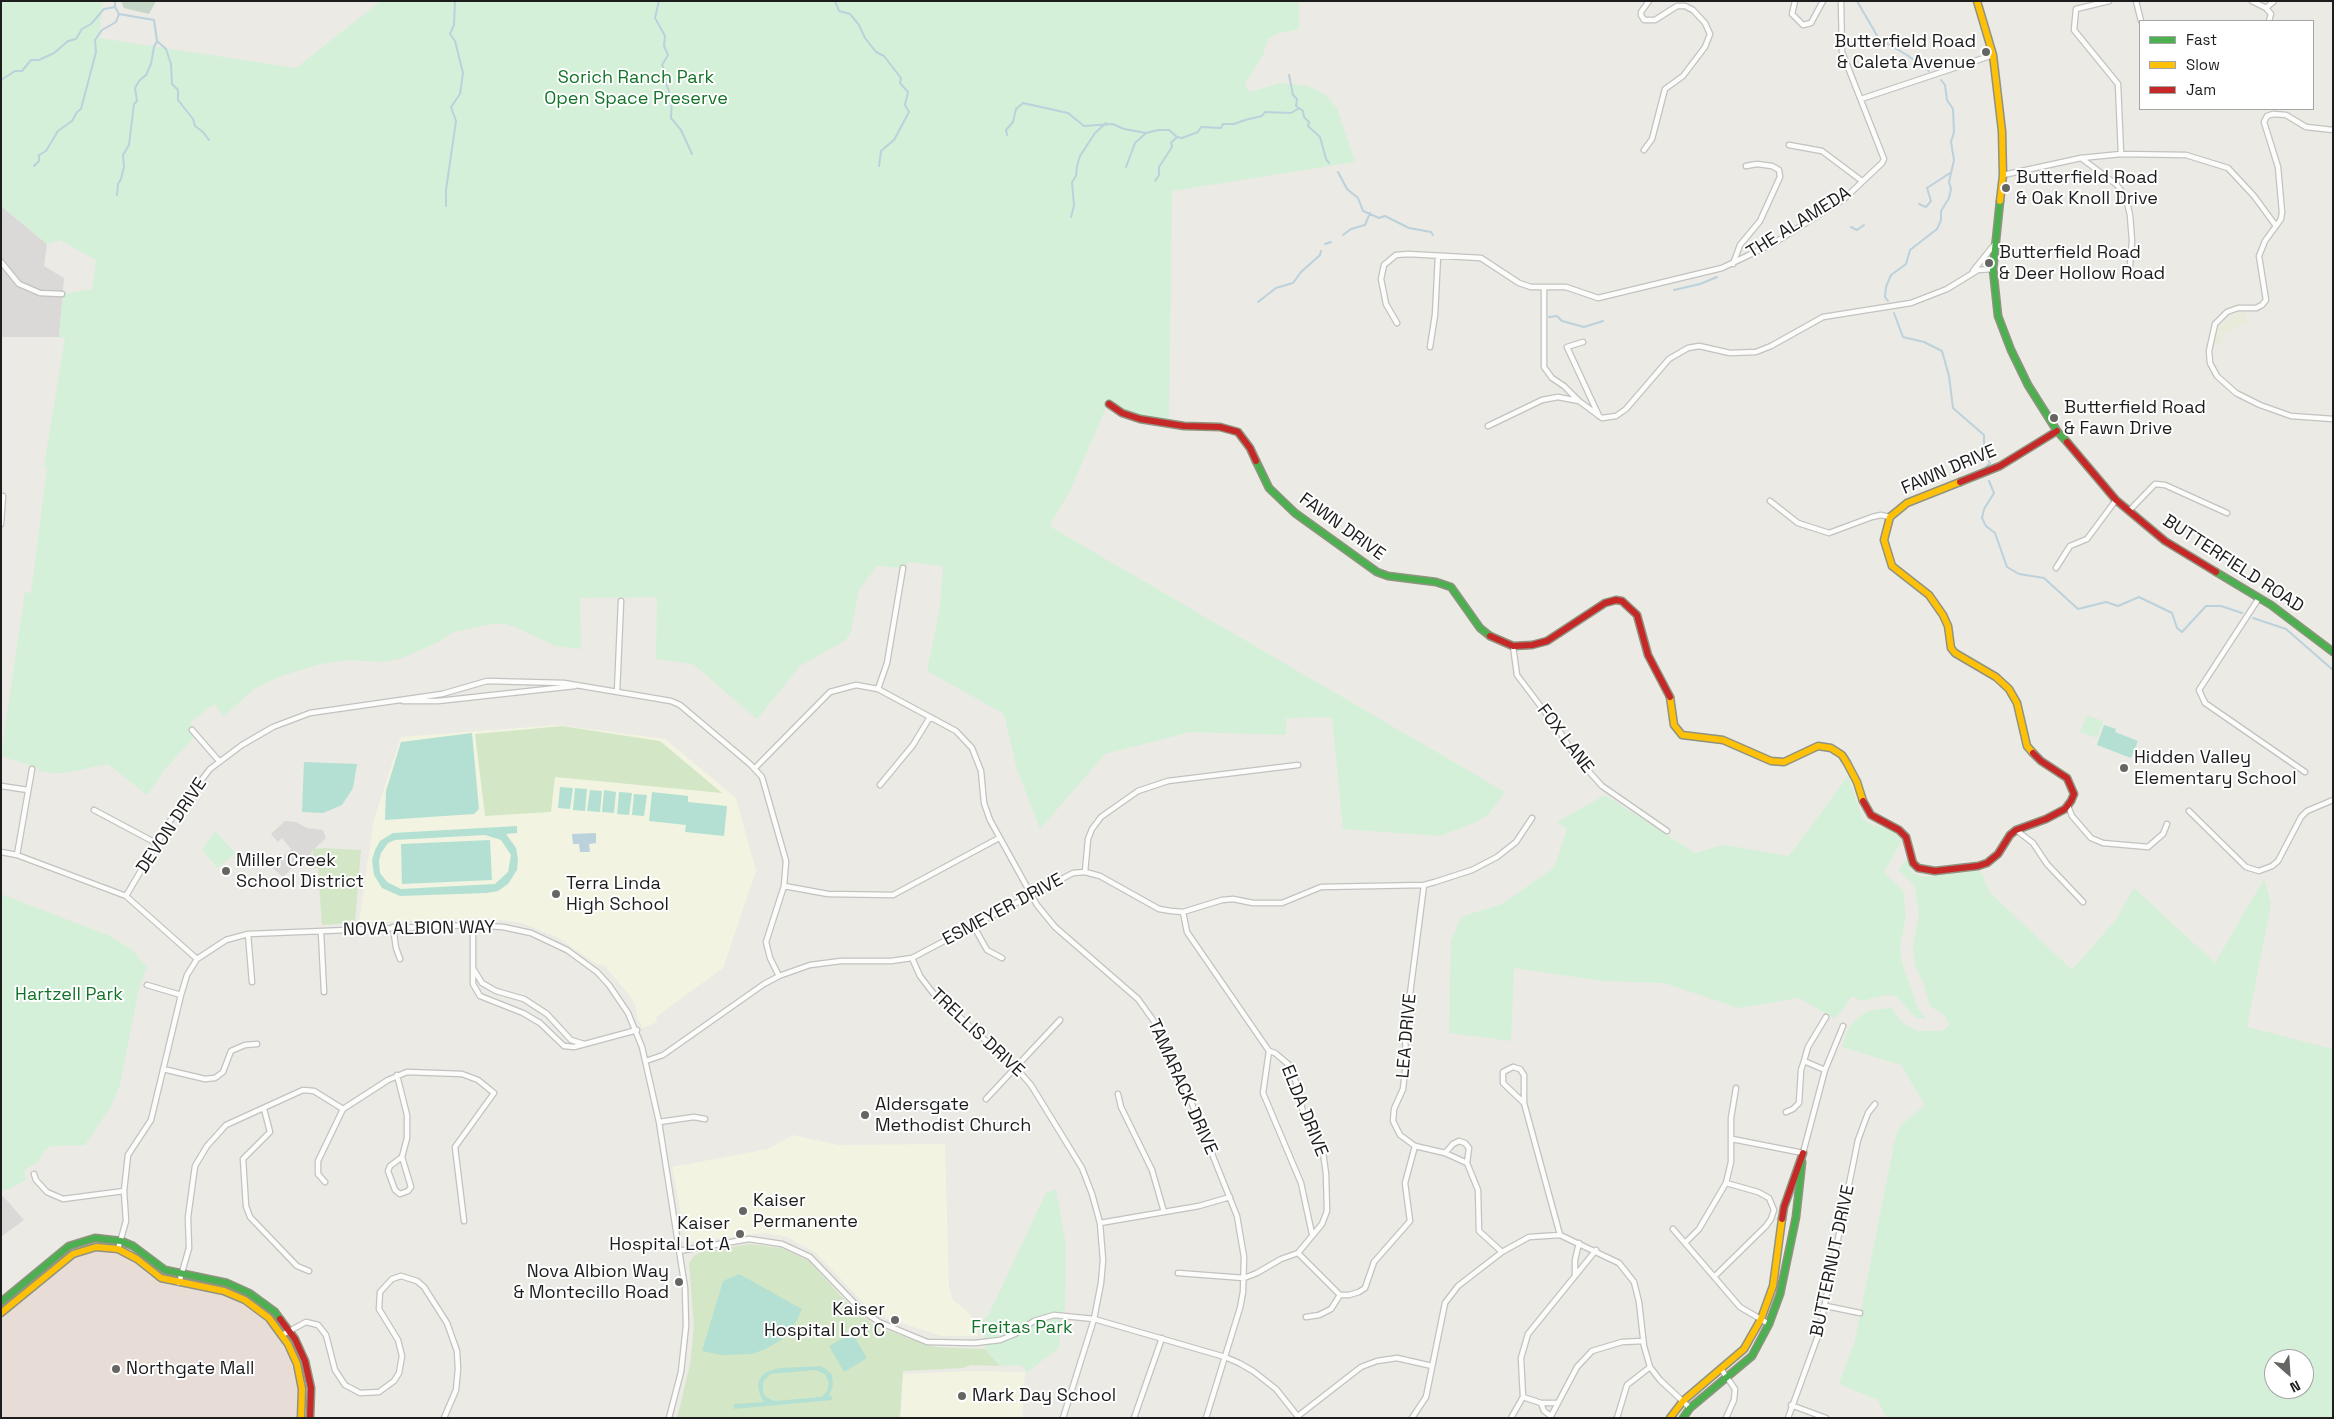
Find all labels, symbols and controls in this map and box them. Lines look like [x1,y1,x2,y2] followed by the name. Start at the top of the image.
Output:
[2139,20,2314,110] legend
[2186,30,2217,49] text: Fast
[1834,31,1976,74] place label: Butterfield Road & Caleta Avenue
[1980,46,1992,58] marker: Butterfield Road & Caleta Avenue
[2186,55,2220,74] text: Slow
[544,67,728,110] park label: Sorich Ranch Park Open Space Preserve
[2186,80,2216,99] text: Jam
[2016,167,2158,210] place label: Butterfield Road & Oak Knoll Drive
[1743,182,1855,264] street label: THE ALAMEDA
[2000,182,2012,194] marker: Butterfield Road & Oak Knoll Drive
[1999,242,2165,284] place label: Butterfield Road & Deer Hollow Road
[1983,257,1995,269] marker: Butterfield Road & Deer Hollow Road
[2064,397,2206,439] place label: Butterfield Road & Fawn Drive
[2048,412,2060,424] marker: Butterfield Road & Fawn Drive
[1898,440,2000,500] street label: FAWN DRIVE
[1295,489,1389,565] street label: FAWN DRIVE
[2158,510,2308,618] street label: BUTTERFIELD ROAD
[1532,700,1598,778] street label: FOX LANE
[2134,747,2297,790] place label: Hidden Valley Elementary School
[2118,762,2130,774] marker: Hidden Valley Elementary School
[132,774,212,878] street label: DEVON DRIVE
[236,850,364,892] place label: Miller Creek School District
[220,865,232,877] marker: Miller Creek School District
[939,869,1067,951] street label: ESMEYER DRIVE
[566,873,669,916] place label: Terra Linda High School
[550,888,562,900] marker: Terra Linda High School
[343,917,495,941] street label: NOVA ALBION WAY
[15,984,123,1006] park label: Hartzell Park
[925,984,1029,1082] street label: TRELLIS DRIVE
[1393,993,1421,1079] street label: LEA DRIVE
[1142,1016,1222,1158] street label: TAMARACK DRIVE
[1276,1062,1332,1160] street label: ELDA DRIVE
[875,1094,1031,1136] place label: Aldersgate Methodist Church
[859,1109,871,1121] marker: Aldersgate Methodist Church
[1806,1183,1860,1339] street label: BUTTERNUT DRIVE
[753,1190,858,1232] place label: Kaiser Permanente
[737,1205,749,1217] marker: Kaiser Permanente
[609,1213,730,1256] place label: Kaiser Hospital Lot A
[734,1228,746,1240] marker: Kaiser Hospital Lot A
[513,1261,669,1304] place label: Nova Albion Way & Montecillo Road
[673,1276,685,1288] marker: Nova Albion Way & Montecillo Road
[764,1299,885,1342] place label: Kaiser Hospital Lot C
[889,1314,901,1326] marker: Kaiser Hospital Lot C
[971,1317,1073,1339] park label: Freitas Park
[2264,1349,2314,1399] north arrow
[126,1358,254,1380] place label: Northgate Mall
[110,1363,122,1375] marker: Northgate Mall
[2287,1376,2303,1397] text: N
[972,1385,1116,1407] place label: Mark Day School
[956,1390,968,1402] marker: Mark Day School

